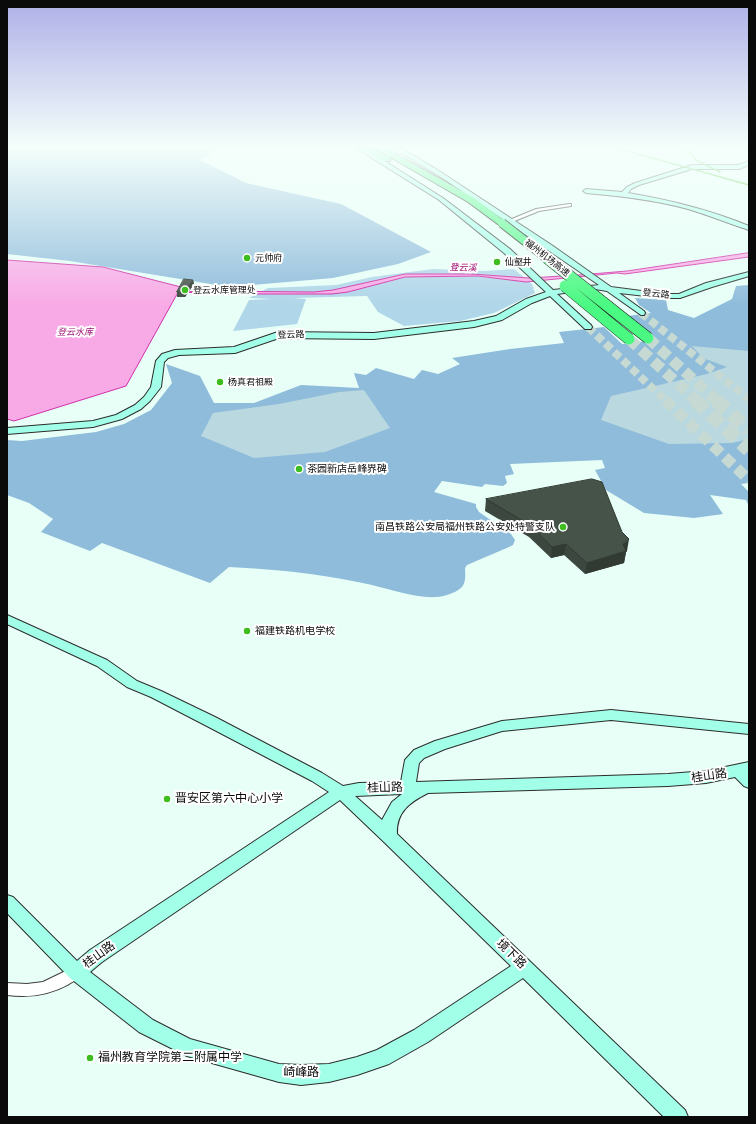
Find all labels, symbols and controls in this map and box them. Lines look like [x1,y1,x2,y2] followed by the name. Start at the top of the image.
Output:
[522,237,572,279] street label: 福州机场高速
[242,253,252,263] marker: 元帅府
[255,253,282,263] place label: 元帅府
[492,257,502,267] marker: 仙壑井
[505,257,532,267] place label: 仙壑井
[449,262,477,274] water label: 登云溪
[180,285,190,295] marker: 登云水库管理处
[193,285,256,295] place label: 登云水库管理处
[642,287,670,301] street label: 登云路
[57,327,93,337] water label: 登云水库
[277,329,305,341] street label: 登云路
[215,377,225,387] marker: 杨真君祖殿
[228,377,273,387] place label: 杨真君祖殿
[307,463,387,475] place label: 茶园新店岳峰界碑
[294,464,304,474] marker: 茶园新店岳峰界碑
[375,521,555,533] place label: 南昌铁路公安局福州铁路公安处特警支队
[558,522,568,532] marker: 南昌铁路公安局福州铁路公安处特警支队
[255,625,335,637] place label: 福建铁路机电学校
[242,626,252,636] marker: 福建铁路机电学校
[690,766,728,786] street label: 桂山路
[367,780,403,796] street label: 桂山路
[175,792,283,806] place label: 晋安区第六中心小学
[162,794,172,804] marker: 晋安区第六中心小学
[493,936,529,972] street label: 境下路
[80,939,118,971] street label: 桂山路
[98,1051,242,1065] place label: 福州教育学院第二附属中学
[85,1053,95,1063] marker: 福州教育学院第二附属中学
[283,1066,319,1080] street label: 崎峰路

